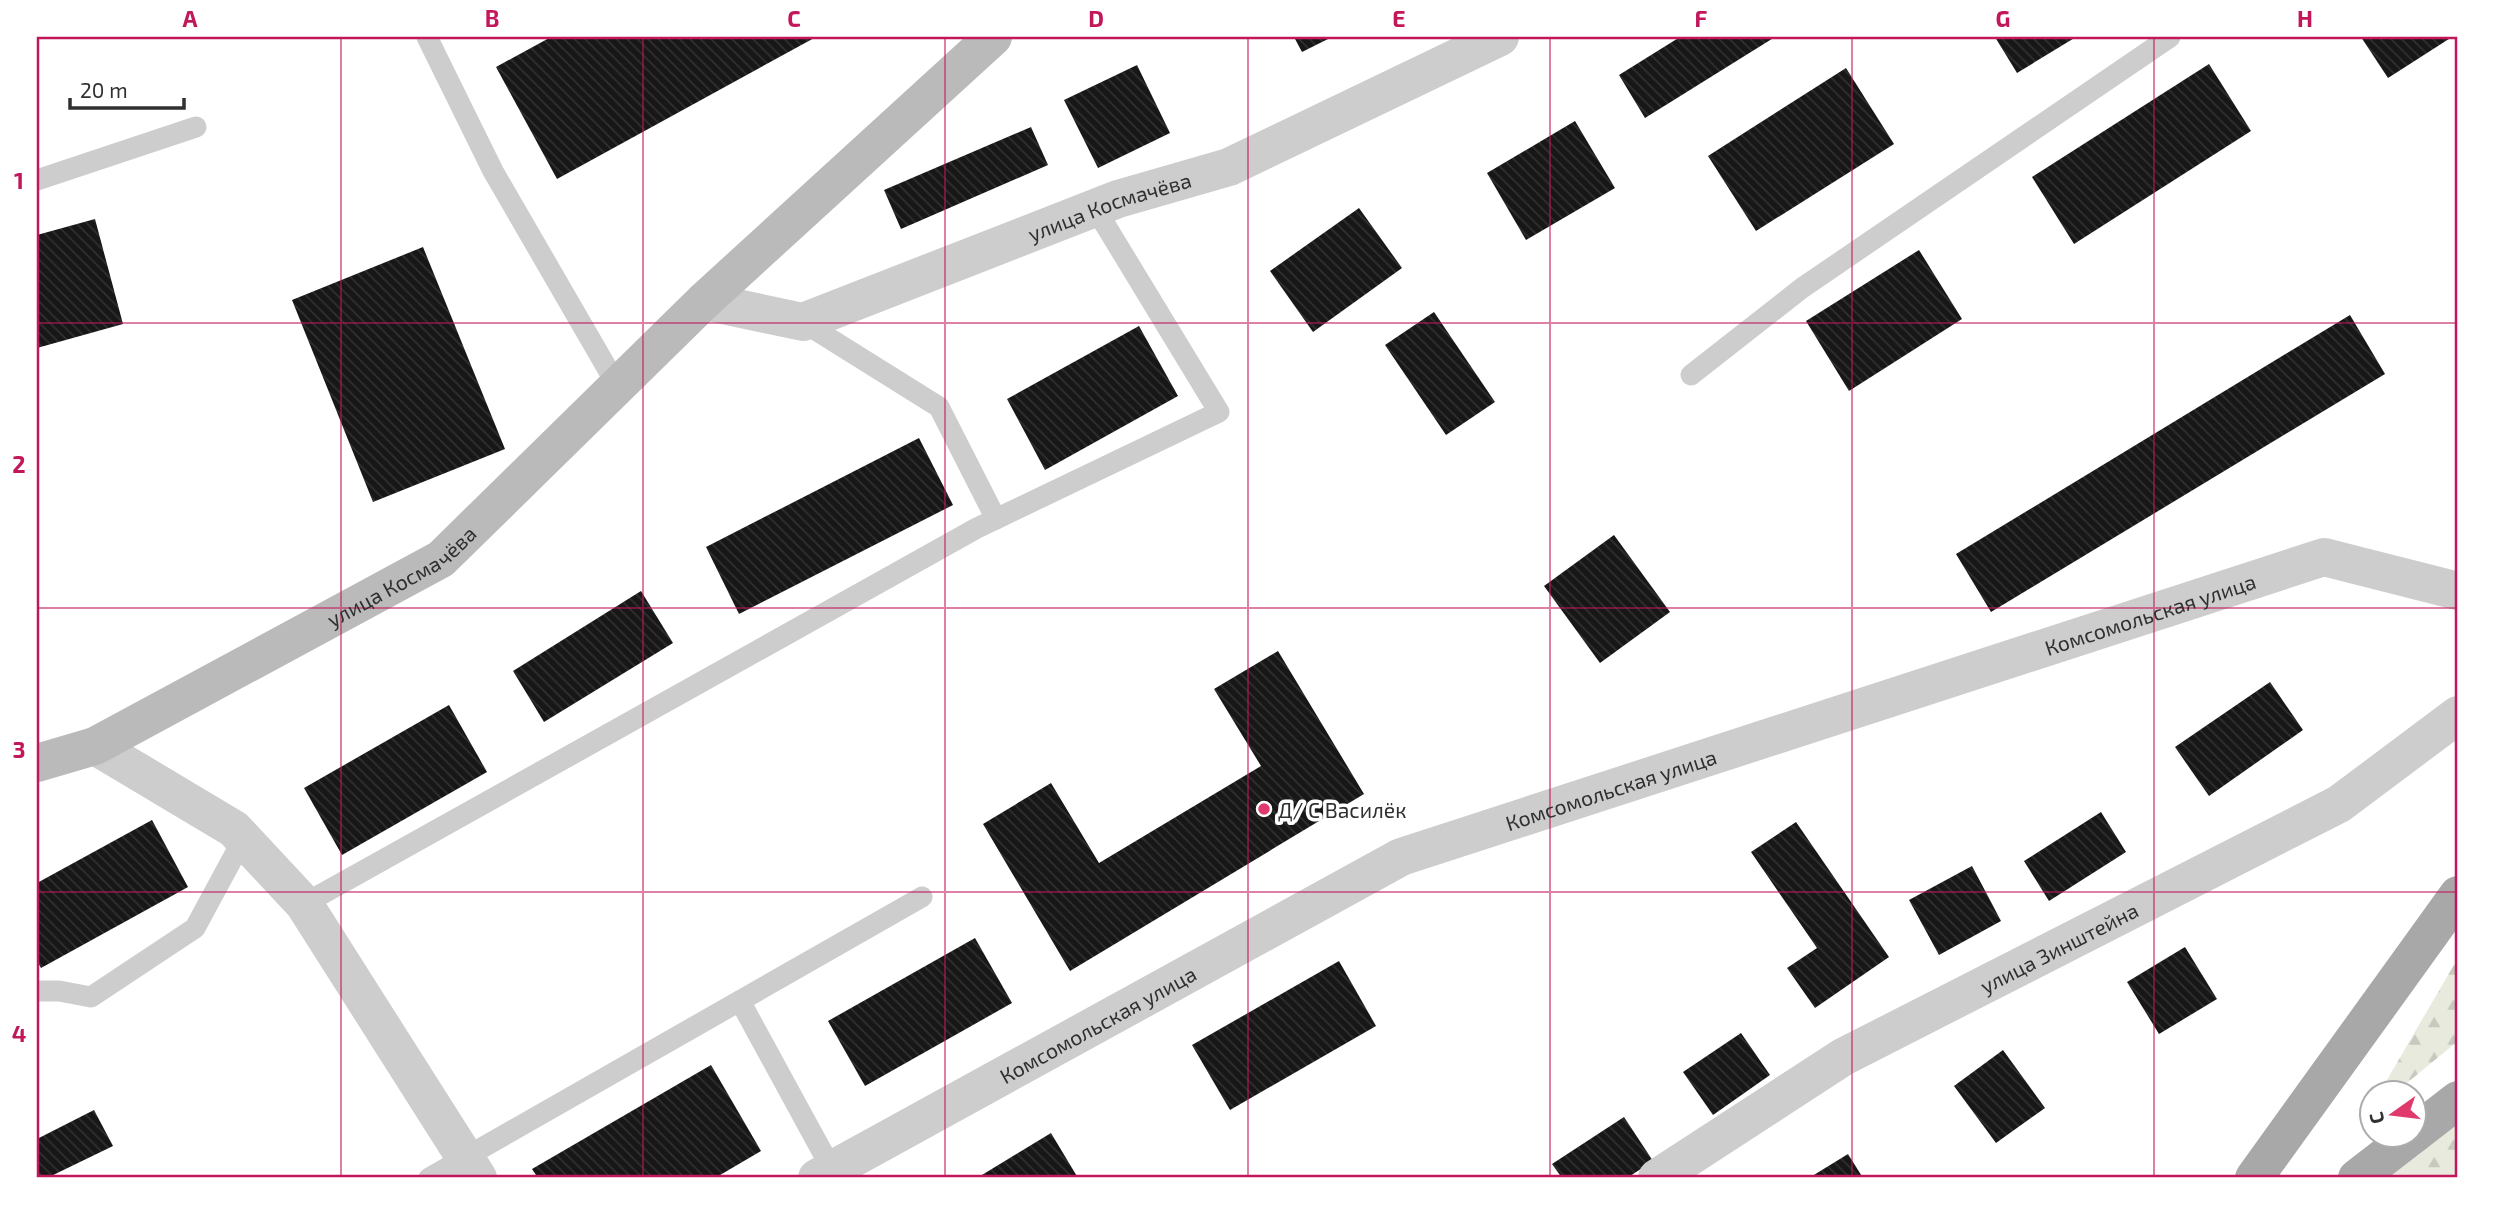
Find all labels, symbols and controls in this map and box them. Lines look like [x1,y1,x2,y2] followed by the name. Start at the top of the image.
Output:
[182,4,198,32] text: A
[485,4,499,32] text: B
[787,4,801,32] text: C
[1088,4,1104,32] text: D
[1392,4,1406,32] text: E
[1695,4,1708,32] text: F
[1996,4,2010,32] text: G
[2297,4,2313,32] text: H
[70,66,184,110] scale bar
[80,77,128,102] text: 20 m
[14,166,24,194] text: 1
[1024,166,1194,246] street label: улица Космачёва
[12,450,26,478] text: 2
[322,520,480,632] street label: улица Космачёва
[2041,568,2259,659] street label: Комсомольская улица
[12,735,26,763] text: 3
[1502,743,1719,835] street label: Комсомольская улица
[1278,797,1406,822] place label: Д/ С Василёк
[1256,801,1272,817] marker: Д/ С Василёк
[1975,896,2142,999] street label: улица Зинштейна
[995,960,1200,1088] street label: Комсомольская улица
[12,1019,26,1047] text: 4
[2358,1078,2428,1148] north arrow
[2364,1110,2389,1126] text: С

